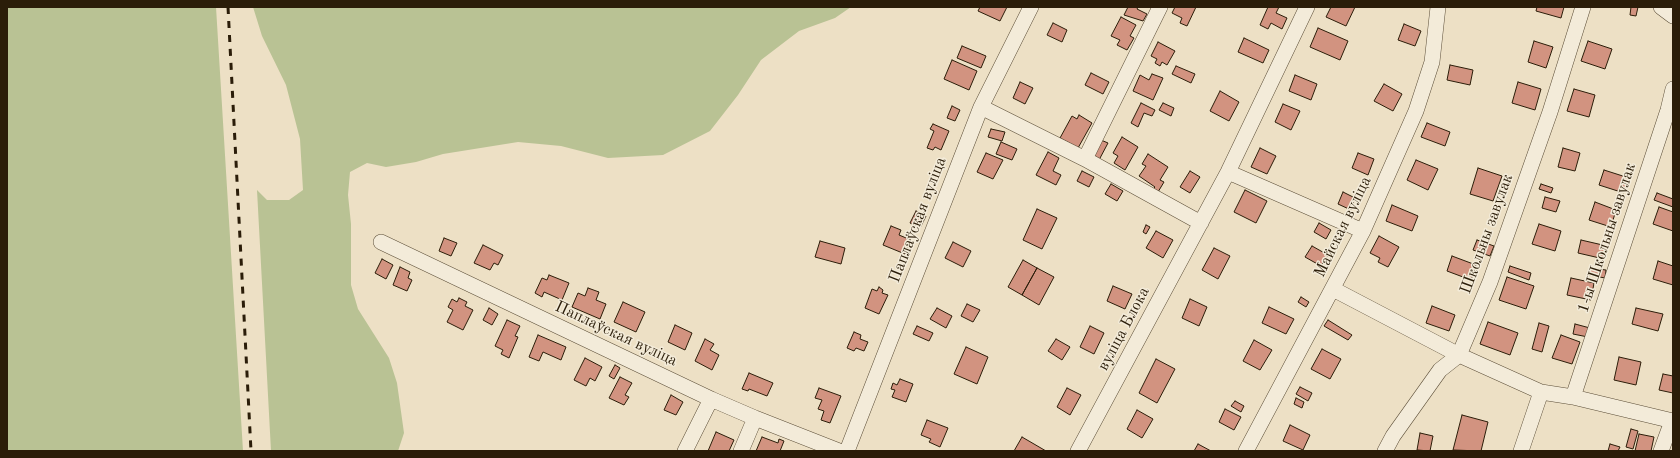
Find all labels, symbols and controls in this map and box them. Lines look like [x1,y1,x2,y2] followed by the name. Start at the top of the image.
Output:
[885,154,951,286] street label: Паплаўская вуліца
[1574,161,1640,315] street label: 1-ы Школьны завулак
[1456,171,1518,297] street label: Школьны завулак
[1310,173,1376,281] street label: Майская вуліца
[1094,284,1154,374] street label: вуліца Блока
[552,297,680,371] street label: Паплаўская вуліца

